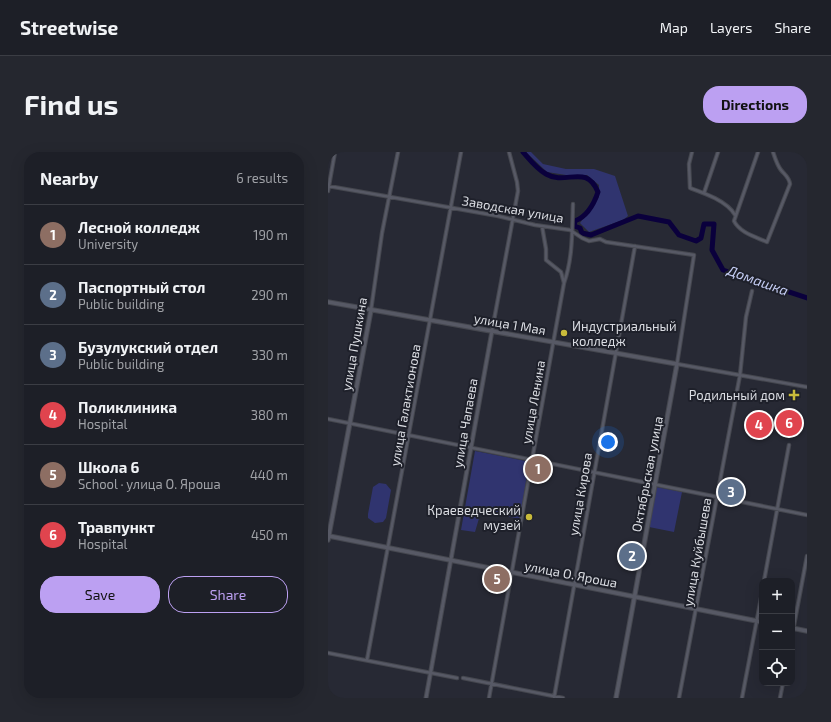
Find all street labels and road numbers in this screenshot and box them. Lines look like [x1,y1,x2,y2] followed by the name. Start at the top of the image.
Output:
[461,192,565,226] street label: Заводская улица
[338,296,370,392] street label: улица Пушкина
[473,310,547,338] street label: улица 1 Мая
[386,343,424,467] street label: улица Галактионова
[518,359,548,445] street label: улица Ленина
[449,377,481,469] street label: улица Чапаева
[628,415,666,533] street label: Октябрьская улица
[565,451,595,537] street label: улица Кирова
[680,496,714,608] street label: улица Куйбышева
[523,557,619,591] street label: улица О. Яроша

